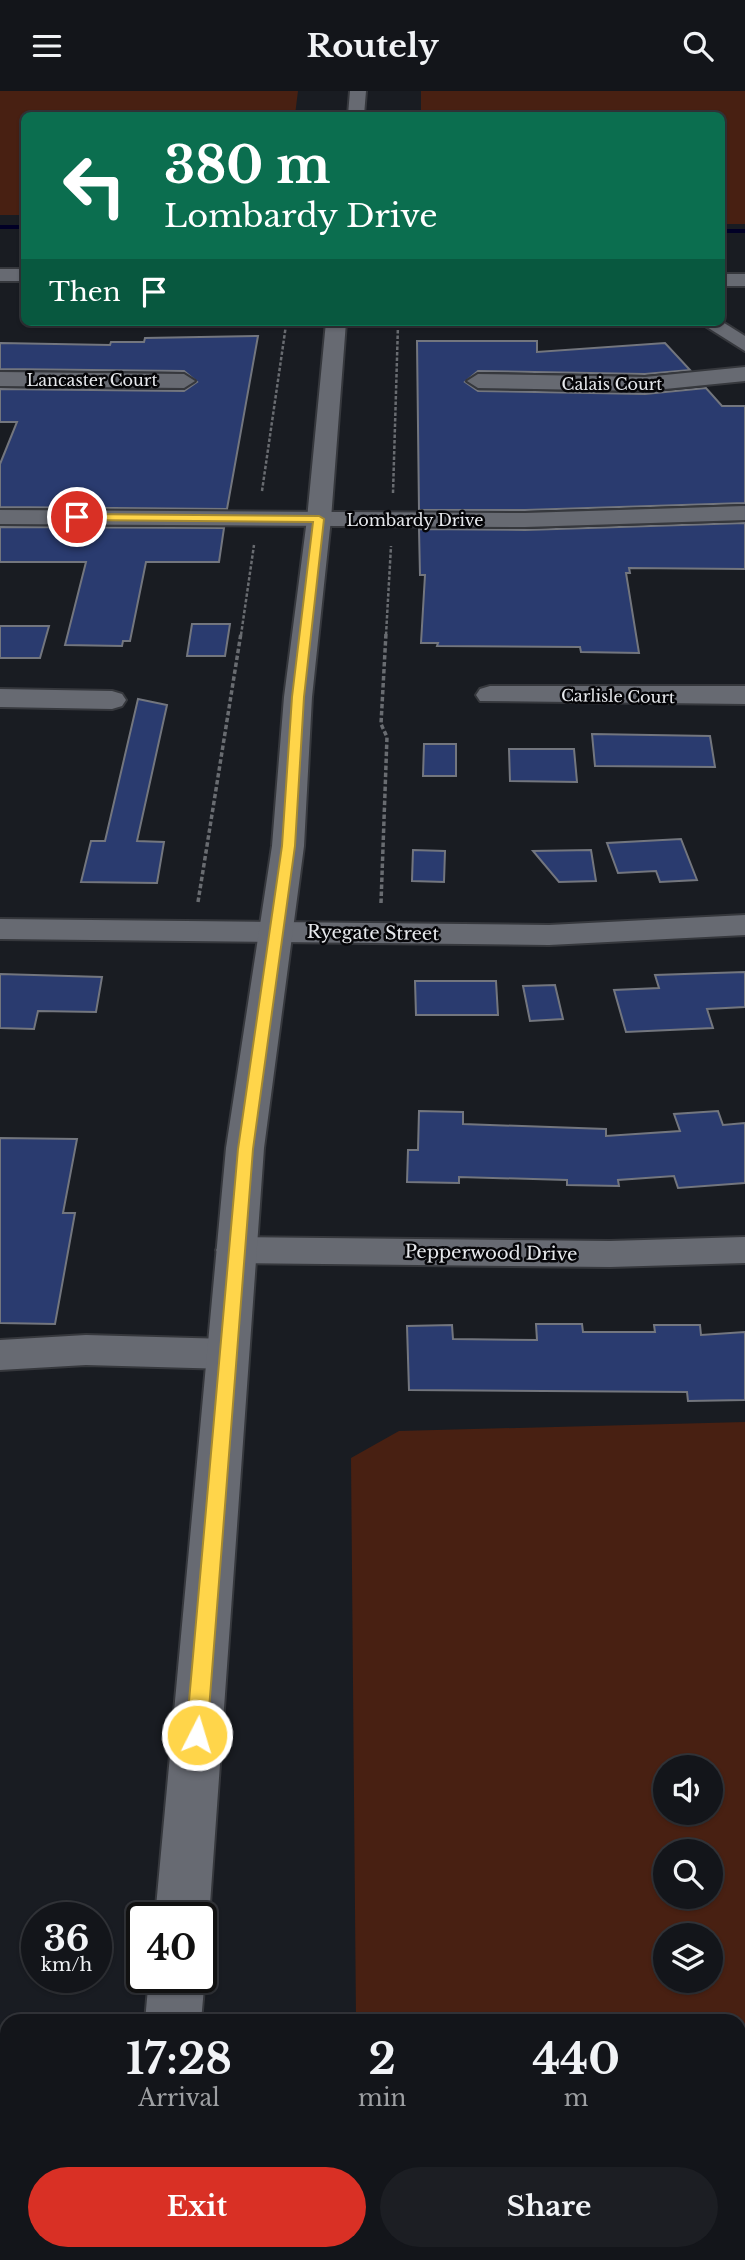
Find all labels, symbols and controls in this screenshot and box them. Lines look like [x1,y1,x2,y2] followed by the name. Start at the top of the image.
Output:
[306,26,439,66] text: Routely
[28,27,66,65] icon: menu
[679,27,717,65] icon: search
[164,135,331,196] text: 380 m
[49,140,140,231] icon: left
[164,196,438,236] text: Lombardy Drive
[135,273,173,311] icon: arrive
[49,276,121,308] text: Then
[27,370,157,390] street label: Lancaster Court
[562,374,662,394] street label: Calais Court
[47,487,107,547] pin
[58,498,96,536] icon: arrive
[347,510,483,530] street label: Lombardy Drive
[561,685,675,707] street label: Carlisle Court
[307,921,439,945] street label: Ryegate Street
[404,1240,578,1266] street label: Pepperwood Drive
[160,1698,234,1772] position arrow
[653,1755,723,1993] map controls
[653,1755,723,1825] button: sound
[653,1839,723,1909] button: search
[126,1902,217,1993] speed limit sign: 40
[44,1917,89,1960] text: 36
[653,1923,723,1993] button: layers
[41,1954,92,1976] text: km/h
[126,2033,232,2085] text: 17:28
[369,2033,396,2085] text: 2
[532,2033,620,2085] text: 440
[138,2084,220,2112] text: Arrival
[358,2084,406,2112] text: min
[564,2084,589,2112] text: m
[28,2167,366,2247] button: Exit
[380,2167,718,2247] button: Share

